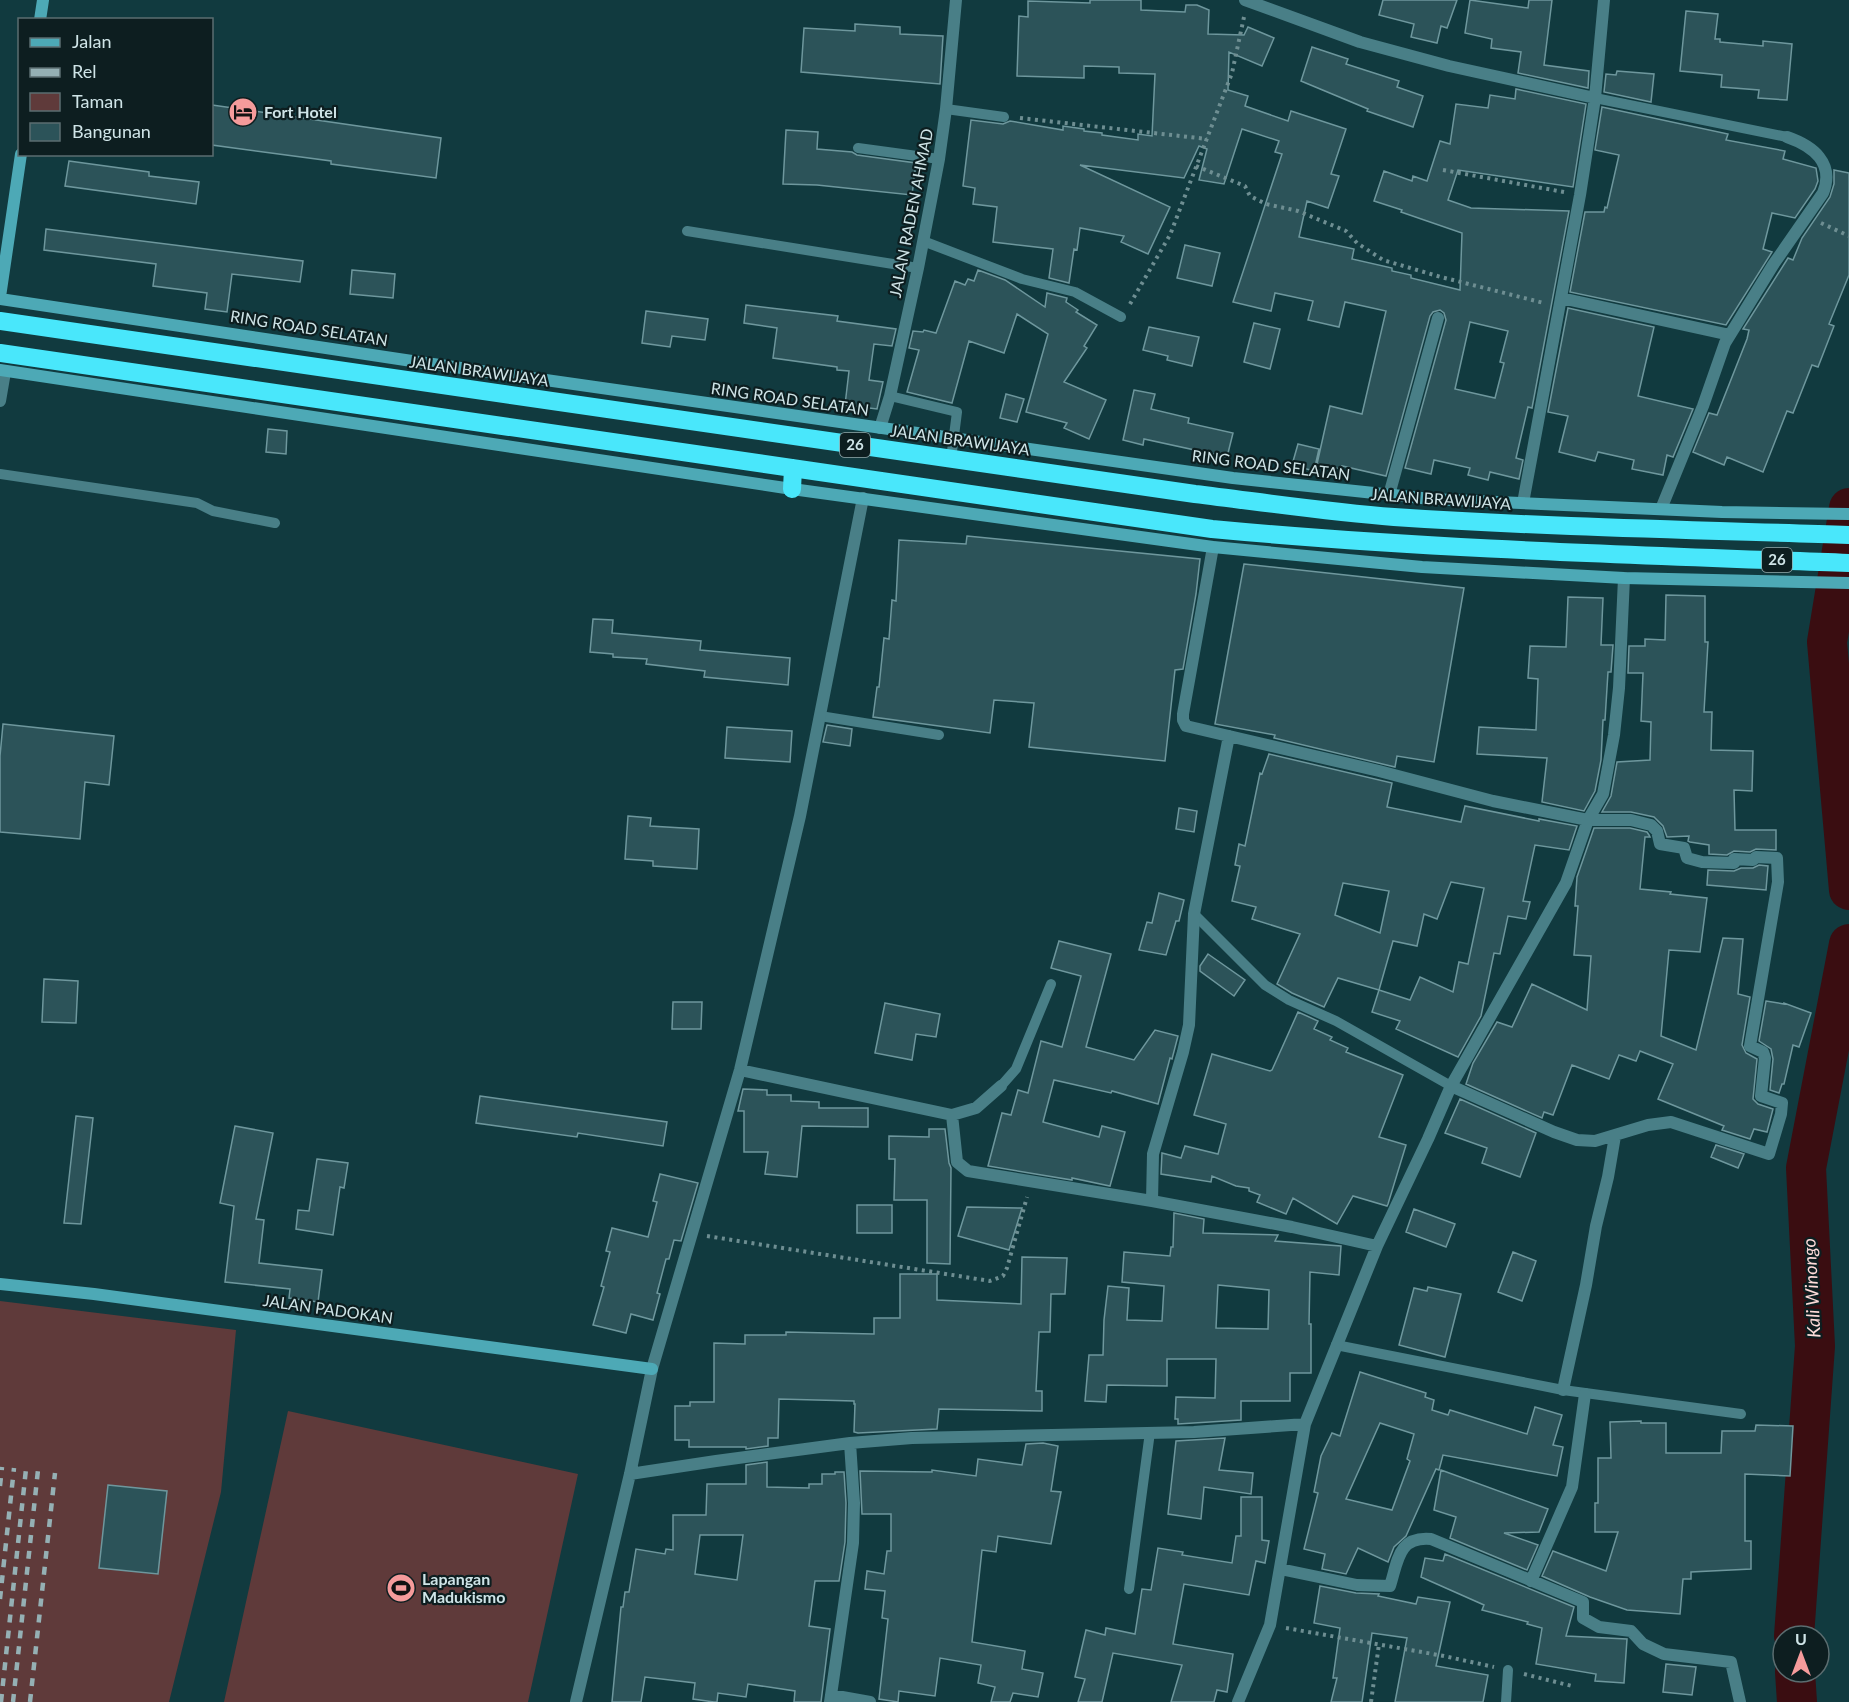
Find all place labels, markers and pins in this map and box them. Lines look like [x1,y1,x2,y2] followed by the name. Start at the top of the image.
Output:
[227,96,259,128] hotel icon: Fort Hotel
[264,102,337,121] place label: Fort Hotel
[422,1569,505,1606] place label: Lapangan Madukismo
[385,1572,417,1604] sports icon: Lapangan Madukismo

